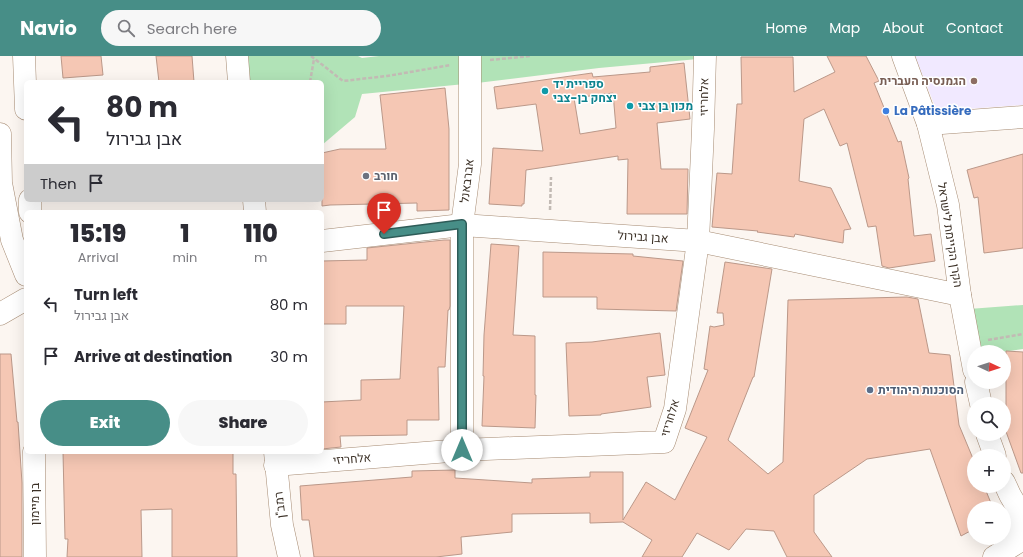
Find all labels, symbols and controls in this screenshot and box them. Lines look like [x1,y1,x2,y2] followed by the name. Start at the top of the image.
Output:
[101,10,381,46] search box
[20,15,77,42] text: Navio
[115,17,137,39] icon: search
[147,18,237,39] text: Search here
[765,18,807,38] text: Home
[829,18,860,38] text: Map
[882,18,924,38] text: About
[946,18,1003,38] text: Contact
[880,72,966,89] place label: הגמנסיה העברית
[553,75,617,106] place label: ספריית יד יצחק בן-צבי
[969,76,979,86] marker: הגמנסיה העברית
[695,77,712,116] street label: אלחריזי
[540,86,550,96] marker: ספריית יד יצחק בן-צבי
[106,88,178,127] text: 80 m
[40,96,92,148] icon: left
[638,97,693,114] place label: מכון בן צבי
[625,101,635,111] marker: מכון בן צבי
[894,102,972,119] place label: La Pâtissière
[881,106,891,116] marker: La Pâtissière
[106,126,182,151] text: אבן גבירול
[455,158,478,204] street label: אברבאנל
[374,167,398,184] place label: חורב
[361,171,371,181] marker: חורב
[85,172,107,194] icon: arrive
[40,173,77,194] text: Then
[934,181,967,289] street label: הקרן הקיימת לישראל
[367,193,401,234] pin
[373,199,395,221] icon: arrive
[70,217,126,250] text: 15:19
[180,217,190,250] text: 1
[243,217,278,250] text: 110
[617,226,669,247] street label: אבן גבירול
[78,248,119,267] text: Arrival
[172,248,197,267] text: min
[254,248,267,267] text: m
[74,284,138,305] text: Turn left
[40,293,62,315] icon: left
[270,294,308,315] text: 80 m
[74,306,129,325] text: אבן גבירול
[40,345,62,367] icon: arrive
[967,345,1011,389] north arrow
[967,345,1011,545] map controls
[74,346,232,367] text: Arrive at destination
[270,346,308,367] text: 30 m
[878,381,964,398] place label: הסוכנות היהודית
[865,385,875,395] marker: הסוכנות היהודית
[656,397,683,439] street label: אלחריזי
[967,397,1011,441] button: search
[40,400,170,446] button: Exit
[178,400,308,446] button: Share
[441,429,483,471] position arrow
[332,448,372,469] street label: אלחריזי
[967,449,1011,493] button: +
[26,482,43,525] street label: בן מיימון
[269,491,290,519] street label: רמב"ן
[967,501,1011,545] button: −

